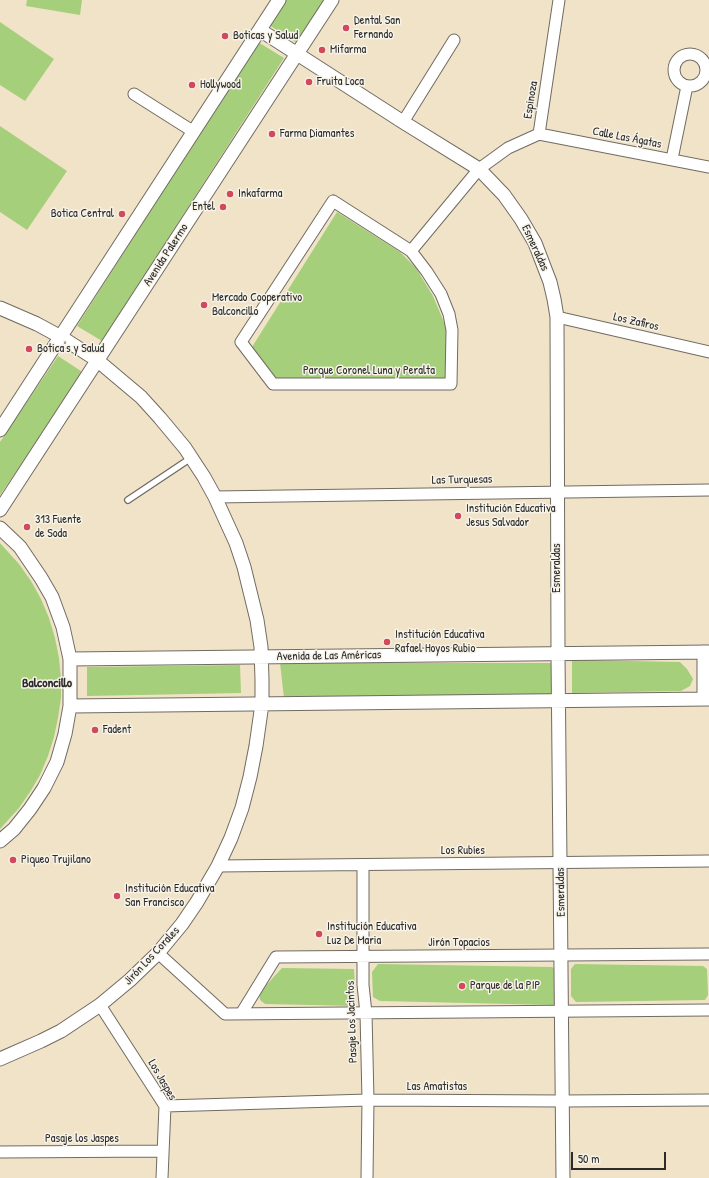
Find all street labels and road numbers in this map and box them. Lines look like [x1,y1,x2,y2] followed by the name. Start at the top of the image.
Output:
[521,80,541,120] street label: Espinoza
[591,124,663,152] street label: Calle Las Ágatas
[140,221,192,289] street label: Avenida Palermo
[518,223,552,273] street label: Esmeraldas
[612,310,660,334] street label: Los Zafiros
[303,364,435,378] street label: Parque Coronel Luna y Peralta
[432,472,492,488] street label: Las Turquesas
[550,543,564,593] street label: Esmeraldas
[277,648,381,664] street label: Avenida de Las Américas
[441,844,485,858] street label: Los Rubíes
[553,867,569,917] street label: Esmeraldas
[121,924,183,988] street label: Jirón Los Corales
[428,936,490,950] street label: Jirón Topacios
[343,981,361,1063] street label: Pasaje Los Jacintos
[145,1057,179,1103] street label: Los Jaspes
[407,1080,467,1094] street label: Las Amatistas
[45,1132,119,1146] street label: Pasaje los Jaspes

